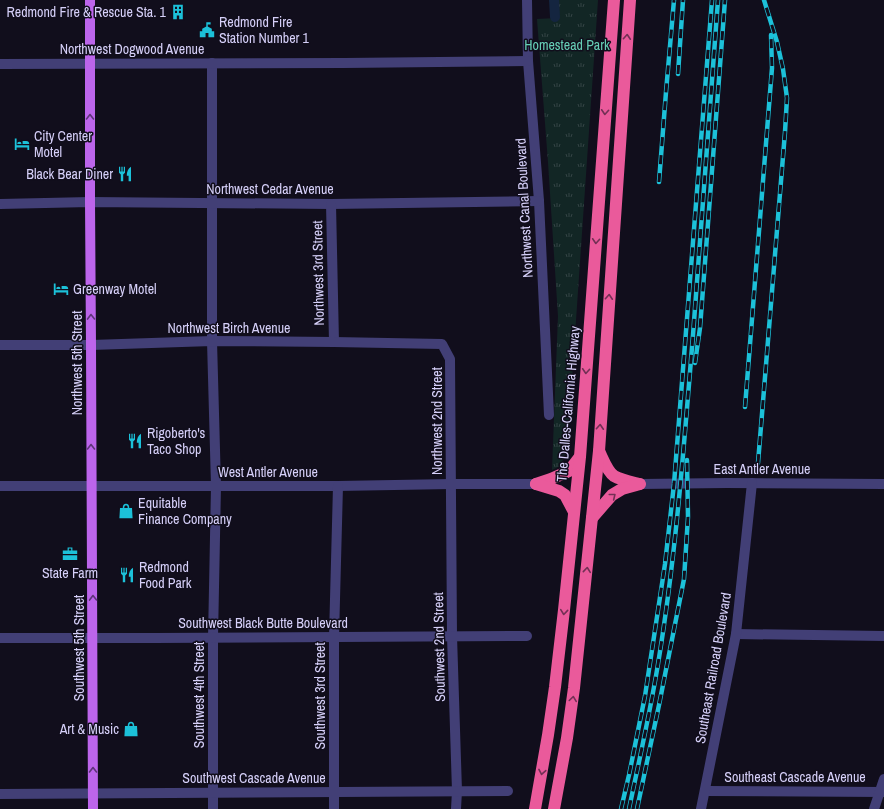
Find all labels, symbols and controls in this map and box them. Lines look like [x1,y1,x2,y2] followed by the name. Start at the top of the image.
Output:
[6,3,167,21] place label: Redmond Fire & Rescue Sta. 1
[169,3,187,21] building icon: Redmond Fire & Rescue Sta. 1
[219,13,310,47] place label: Redmond Fire Station Number 1
[198,21,216,39] public building icon: Redmond Fire Station Number 1
[623,34,632,40] one-way arrow
[524,36,610,54] park label: Homestead Park
[60,40,204,58] street label: Northwest Dogwood Avenue
[601,109,610,115] one-way arrow
[86,114,94,120] one-way arrow
[34,127,92,161] place label: City Center Motel
[13,135,31,153] hotel icon: City Center Motel
[511,138,537,278] street label: Northwest Canal Boulevard
[26,165,113,183] place label: Black Bear Diner
[116,165,134,183] restaurant icon: Black Bear Diner
[206,180,334,198] street label: Northwest Cedar Avenue
[308,220,328,326] street label: Northwest 3rd Street
[591,238,600,244] one-way arrow
[52,280,70,298] hotel icon: Greenway Motel
[73,280,157,298] place label: Greenway Motel
[605,294,614,300] one-way arrow
[68,311,86,415] street label: Northwest 5th Street
[87,314,95,320] one-way arrow
[168,319,290,337] street label: Northwest Birch Avenue
[552,325,584,483] street label: The Dalles-California Highway
[428,367,446,475] street label: Northwest 2nd Street
[582,368,591,374] one-way arrow
[147,424,206,458] place label: Rigoberto's Taco Shop
[596,424,605,430] one-way arrow
[126,432,144,450] restaurant icon: Rigoberto's Taco Shop
[87,444,96,450] one-way arrow
[714,460,810,478] street label: East Antler Avenue
[218,463,318,481] street label: West Antler Avenue
[608,493,615,500] one-way arrow
[138,494,232,528] place label: Equitable Finance Company
[117,502,135,520] shop icon: Equitable Finance Company
[61,545,79,563] office icon: State Farm
[139,558,192,592] place label: Redmond Food Park
[42,564,98,582] place label: State Farm
[118,566,136,584] restaurant icon: Redmond Food Park
[582,567,591,573] one-way arrow
[691,591,735,745] street label: Southeast Railroad Boulevard
[429,592,449,702] street label: Southwest 2nd Street
[70,595,88,701] street label: Southwest 5th Street
[88,595,97,601] one-way arrow
[560,609,569,615] one-way arrow
[178,614,348,632] street label: Southwest Black Butte Boulevard
[190,642,208,748] street label: Southwest 4th Street
[311,642,329,750] street label: Southwest 3rd Street
[568,696,577,702] one-way arrow
[59,720,119,738] place label: Art & Music
[122,720,140,738] shop icon: Art & Music
[89,767,97,773] one-way arrow
[724,768,866,786] street label: Southeast Cascade Avenue
[182,769,326,787] street label: Southwest Cascade Avenue
[538,769,547,775] one-way arrow

